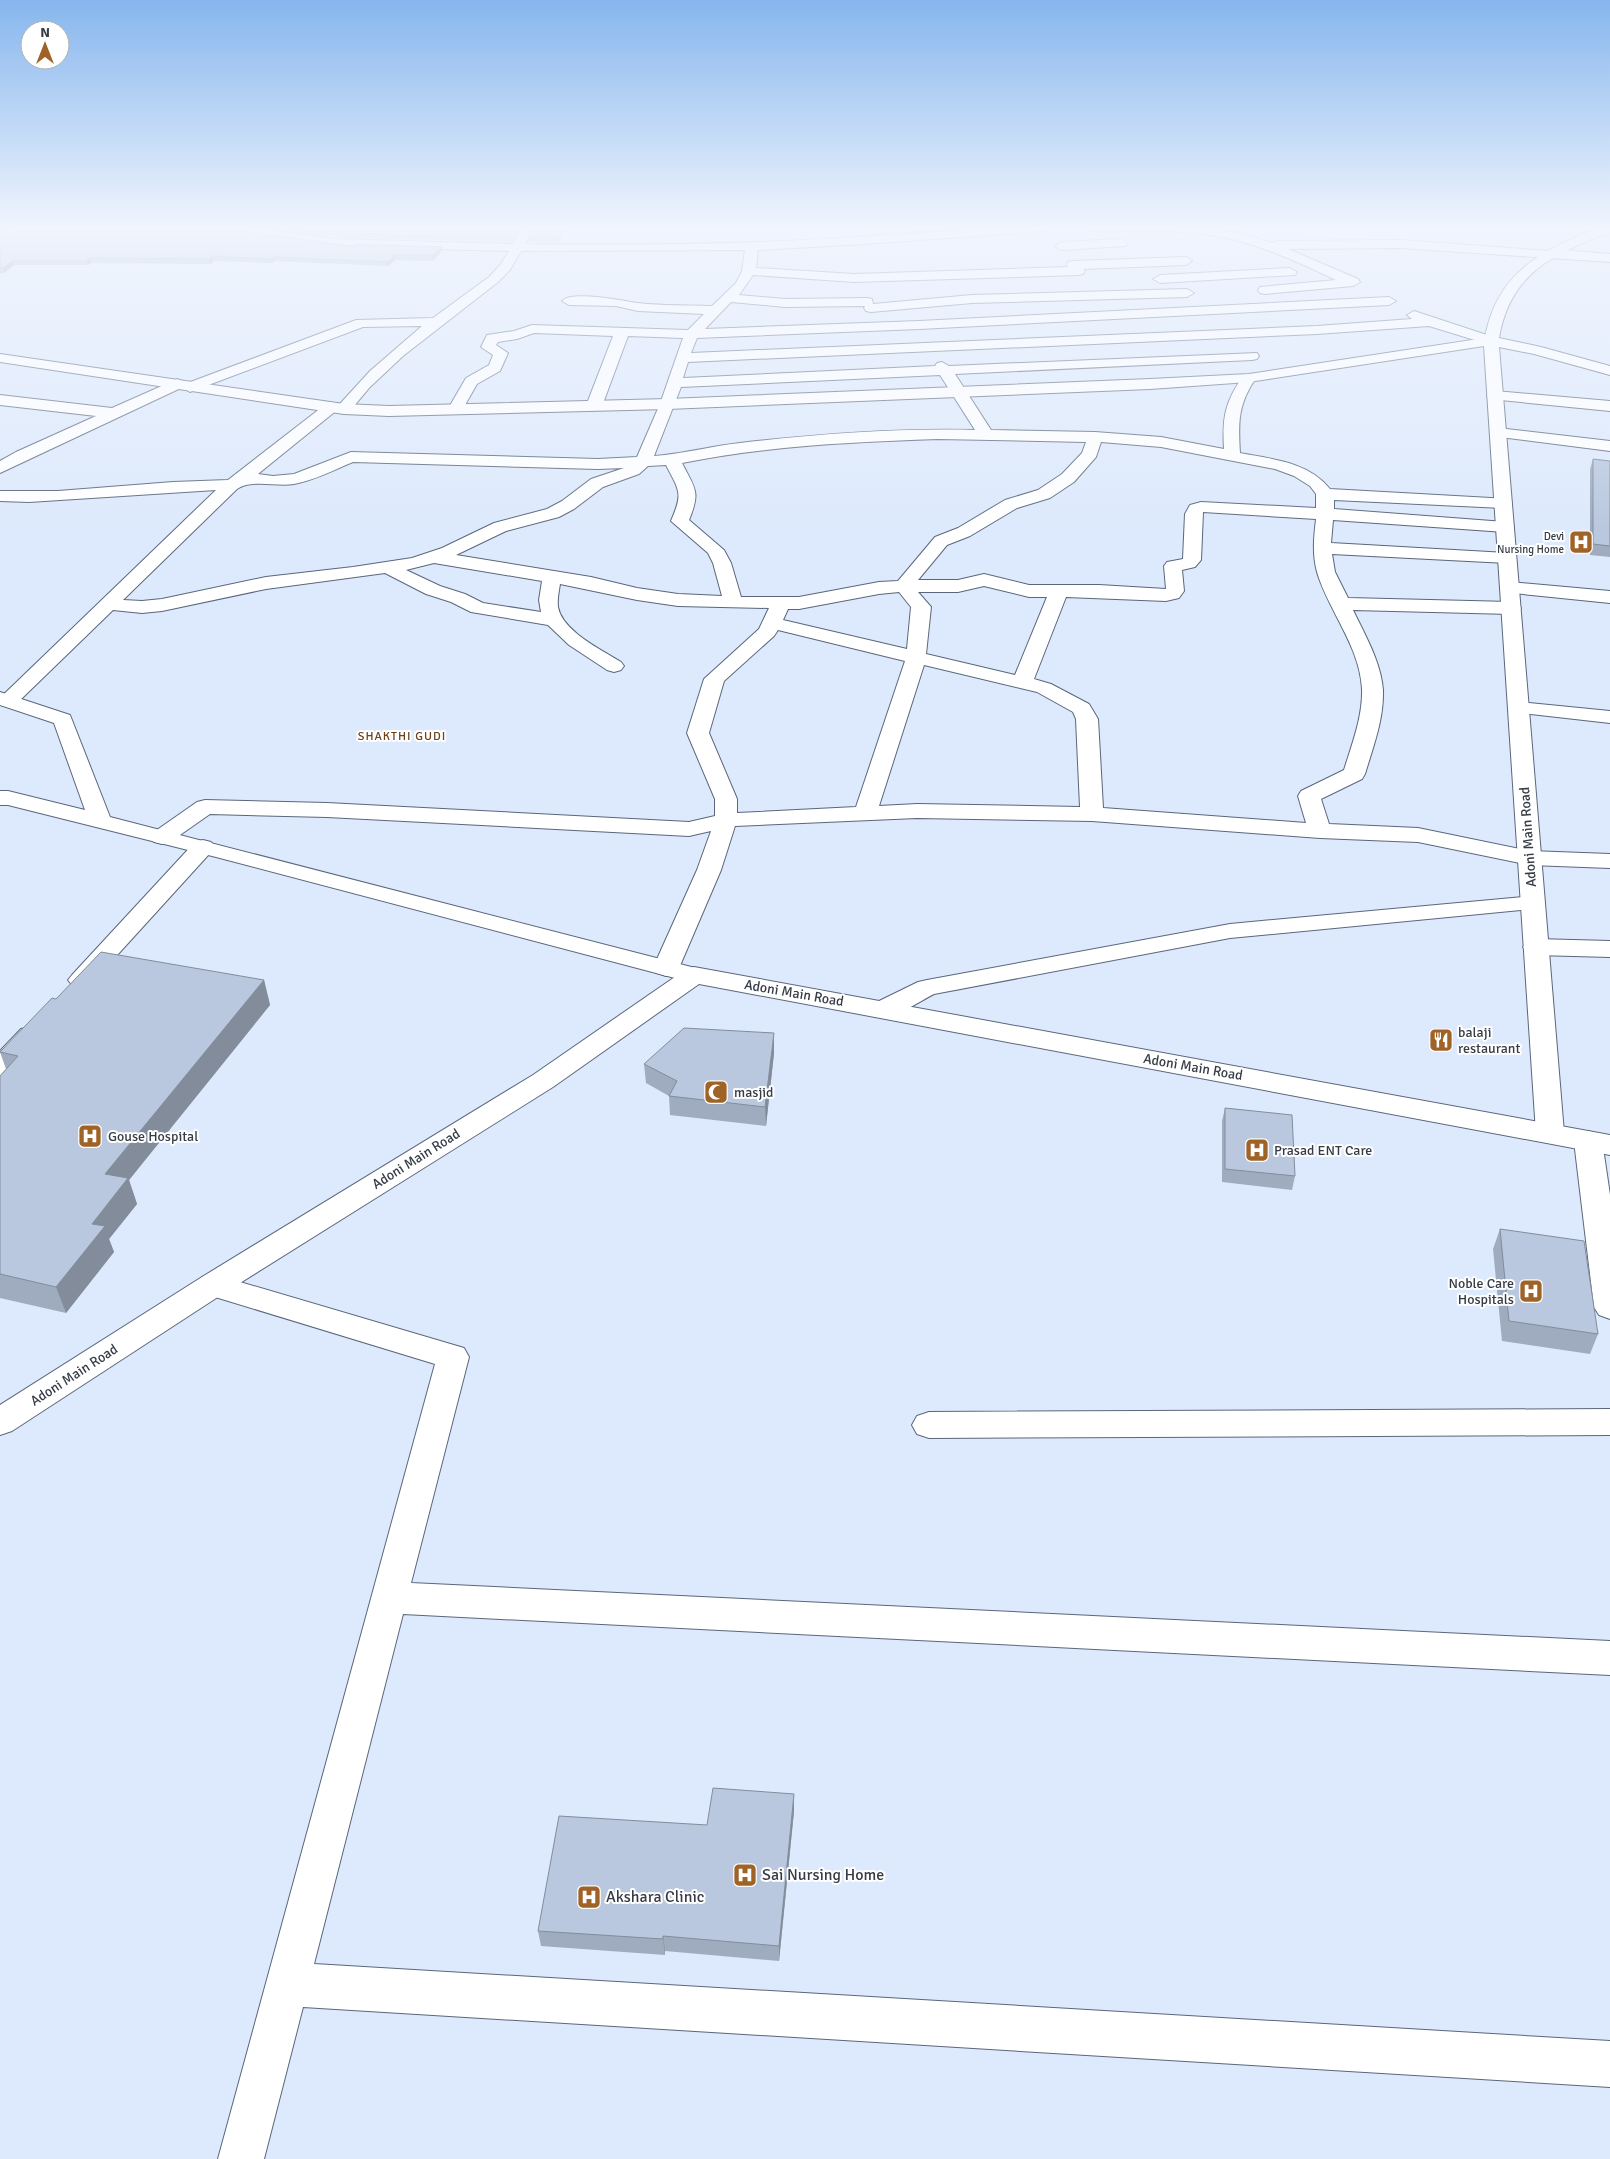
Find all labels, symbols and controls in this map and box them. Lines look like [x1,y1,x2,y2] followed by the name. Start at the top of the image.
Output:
[20,20,70,70] north arrow
[40,24,50,41] text: N
[1568,529,1594,555] hospital icon: Devi Nursing Home
[1497,530,1564,556] place label: Devi Nursing Home
[358,729,446,744] district label: SHAKTHI GUDI
[1516,786,1540,888] street label: Adoni Main Road
[743,976,845,1010] street label: Adoni Main Road
[1458,1024,1520,1057] place label: balaji restaurant
[1428,1027,1454,1053] restaurant icon: balaji restaurant
[1142,1050,1244,1084] street label: Adoni Main Road
[703,1079,729,1105] mosque icon: masjid
[734,1084,774,1101] place label: masjid
[77,1123,103,1149] hospital icon: Gouse Hospital
[369,1125,463,1193] street label: Adoni Main Road
[108,1128,198,1145] place label: Gouse Hospital
[1244,1137,1270,1163] hospital icon: Prasad ENT Care
[1274,1142,1372,1159] place label: Prasad ENT Care
[1448,1275,1514,1308] place label: Noble Care Hospitals
[1518,1278,1544,1304] hospital icon: Noble Care Hospitals
[27,1340,121,1410] street label: Adoni Main Road
[732,1862,758,1888] hospital icon: Sai Nursing Home
[762,1865,884,1885] place label: Sai Nursing Home
[576,1884,602,1910] hospital icon: Akshara Clinic
[606,1887,704,1907] place label: Akshara Clinic

